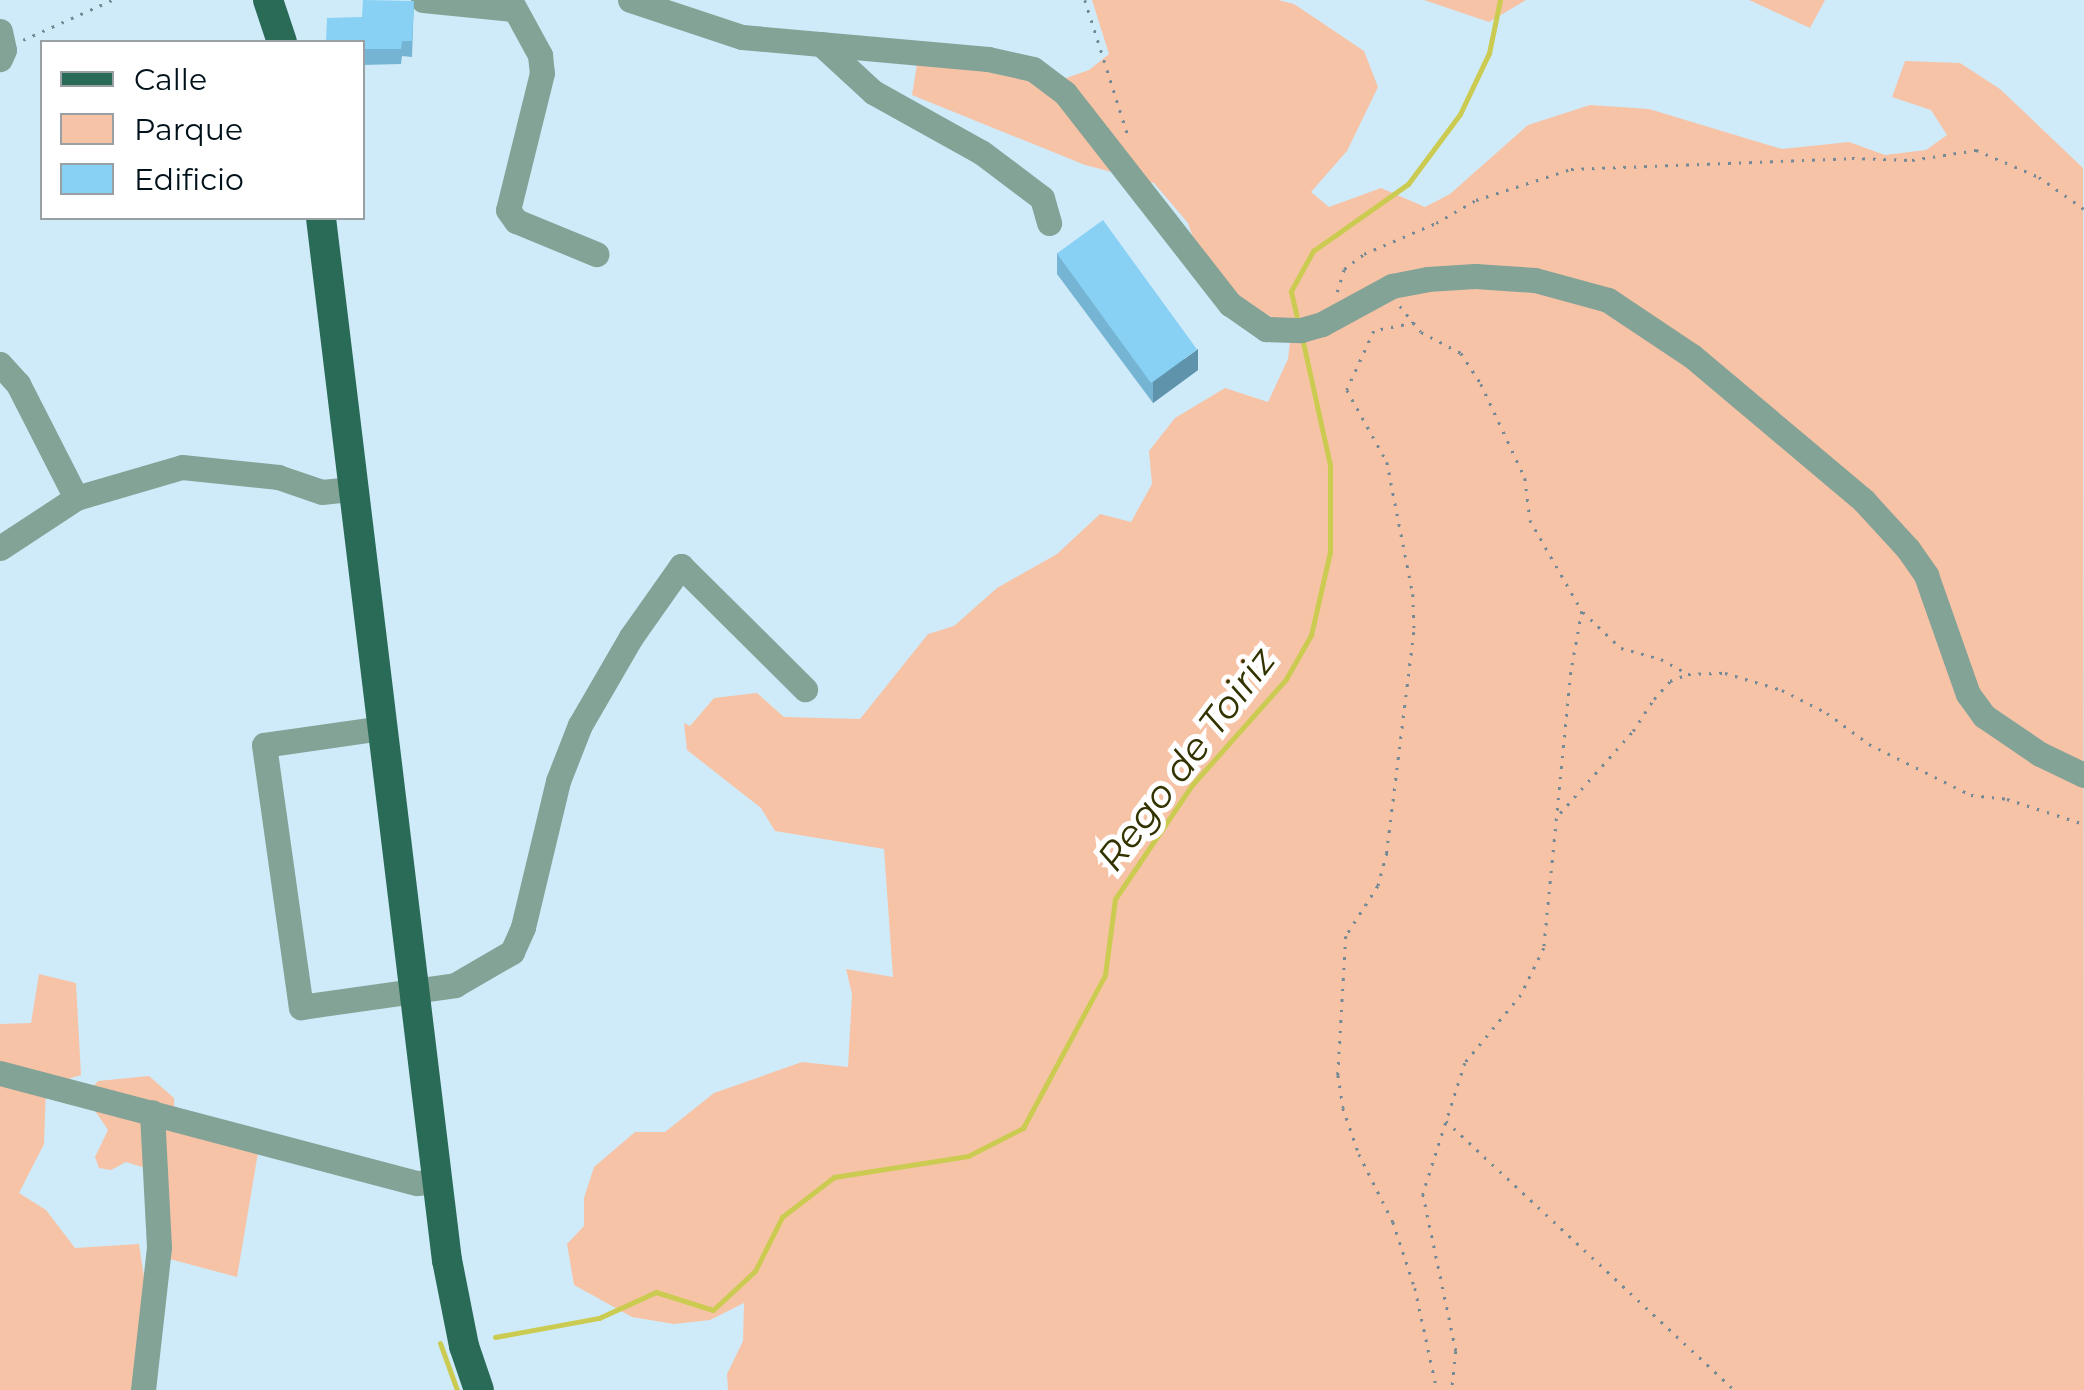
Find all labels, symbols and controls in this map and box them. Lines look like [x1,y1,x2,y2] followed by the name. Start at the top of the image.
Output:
[40,40,365,220] legend
[134,61,207,98] text: Calle
[134,111,243,148] text: Parque
[134,161,244,198] text: Edificio
[1087,639,1285,879] water label: Rego de Toiriz

